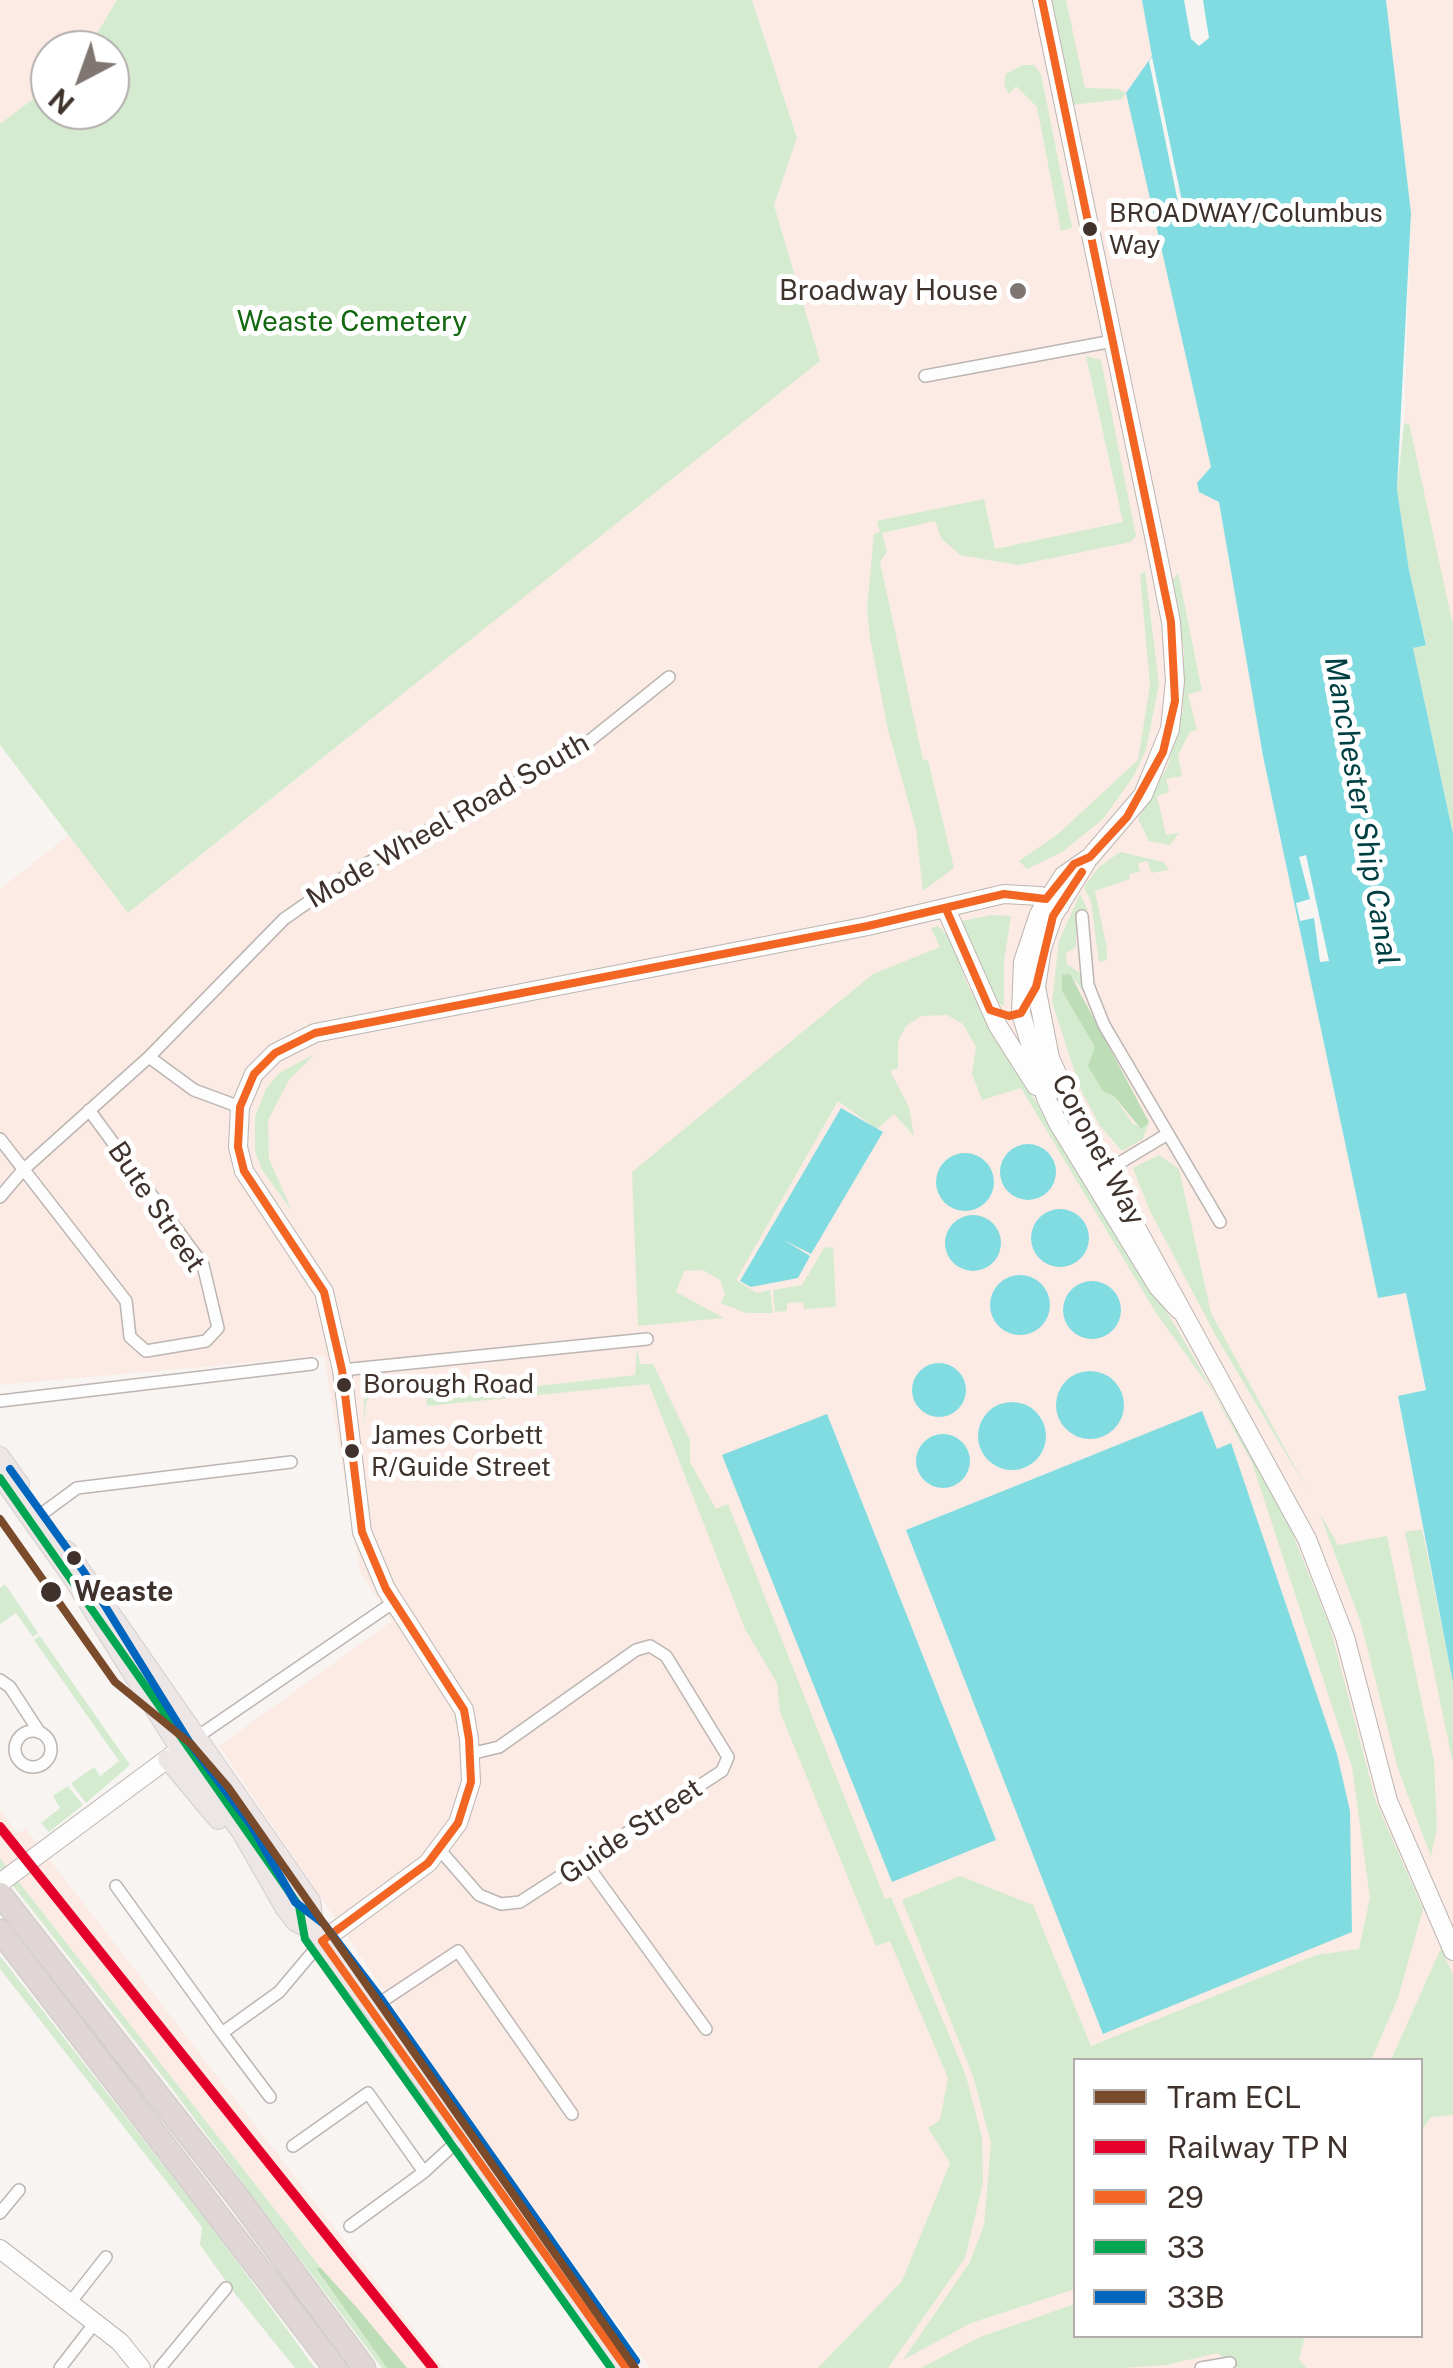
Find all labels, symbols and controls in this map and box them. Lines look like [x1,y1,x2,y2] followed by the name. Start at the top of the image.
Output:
[30,30,130,130] north arrow
[42,82,80,121] text: N
[1109,198,1383,260] place label: BROADWAY/Columbus Way
[1080,219,1100,239] marker: BROADWAY/Columbus Way
[779,274,998,308] place label: Broadway House
[1007,280,1029,302] marker: Broadway House
[237,305,467,339] park label: Weaste Cemetery
[1316,654,1406,968] water label: Manchester Ship Canal
[301,726,595,916] street label: Mode Wheel Road South
[1044,1069,1152,1231] street label: Coronet Way
[100,1135,212,1279] street label: Bute Street
[363,1369,534,1401] place label: Borough Road
[334,1375,354,1395] marker: Borough Road
[371,1420,551,1482] place label: James Corbett R/Guide Street
[342,1441,362,1461] marker: James Corbett R/Guide Street
[64,1548,84,1568] unlabelled marker
[74,1575,173,1609] place label: Weaste
[38,1579,64,1605] marker: Weaste
[553,1772,709,1892] street label: Guide Street
[1073,2058,1423,2338] legend
[1167,2079,1301,2115] text: Tram ECL
[1167,2129,1349,2165] text: Railway TP N
[1167,2179,1204,2215] text: 29
[1167,2229,1205,2265] text: 33
[1167,2279,1225,2315] text: 33B

